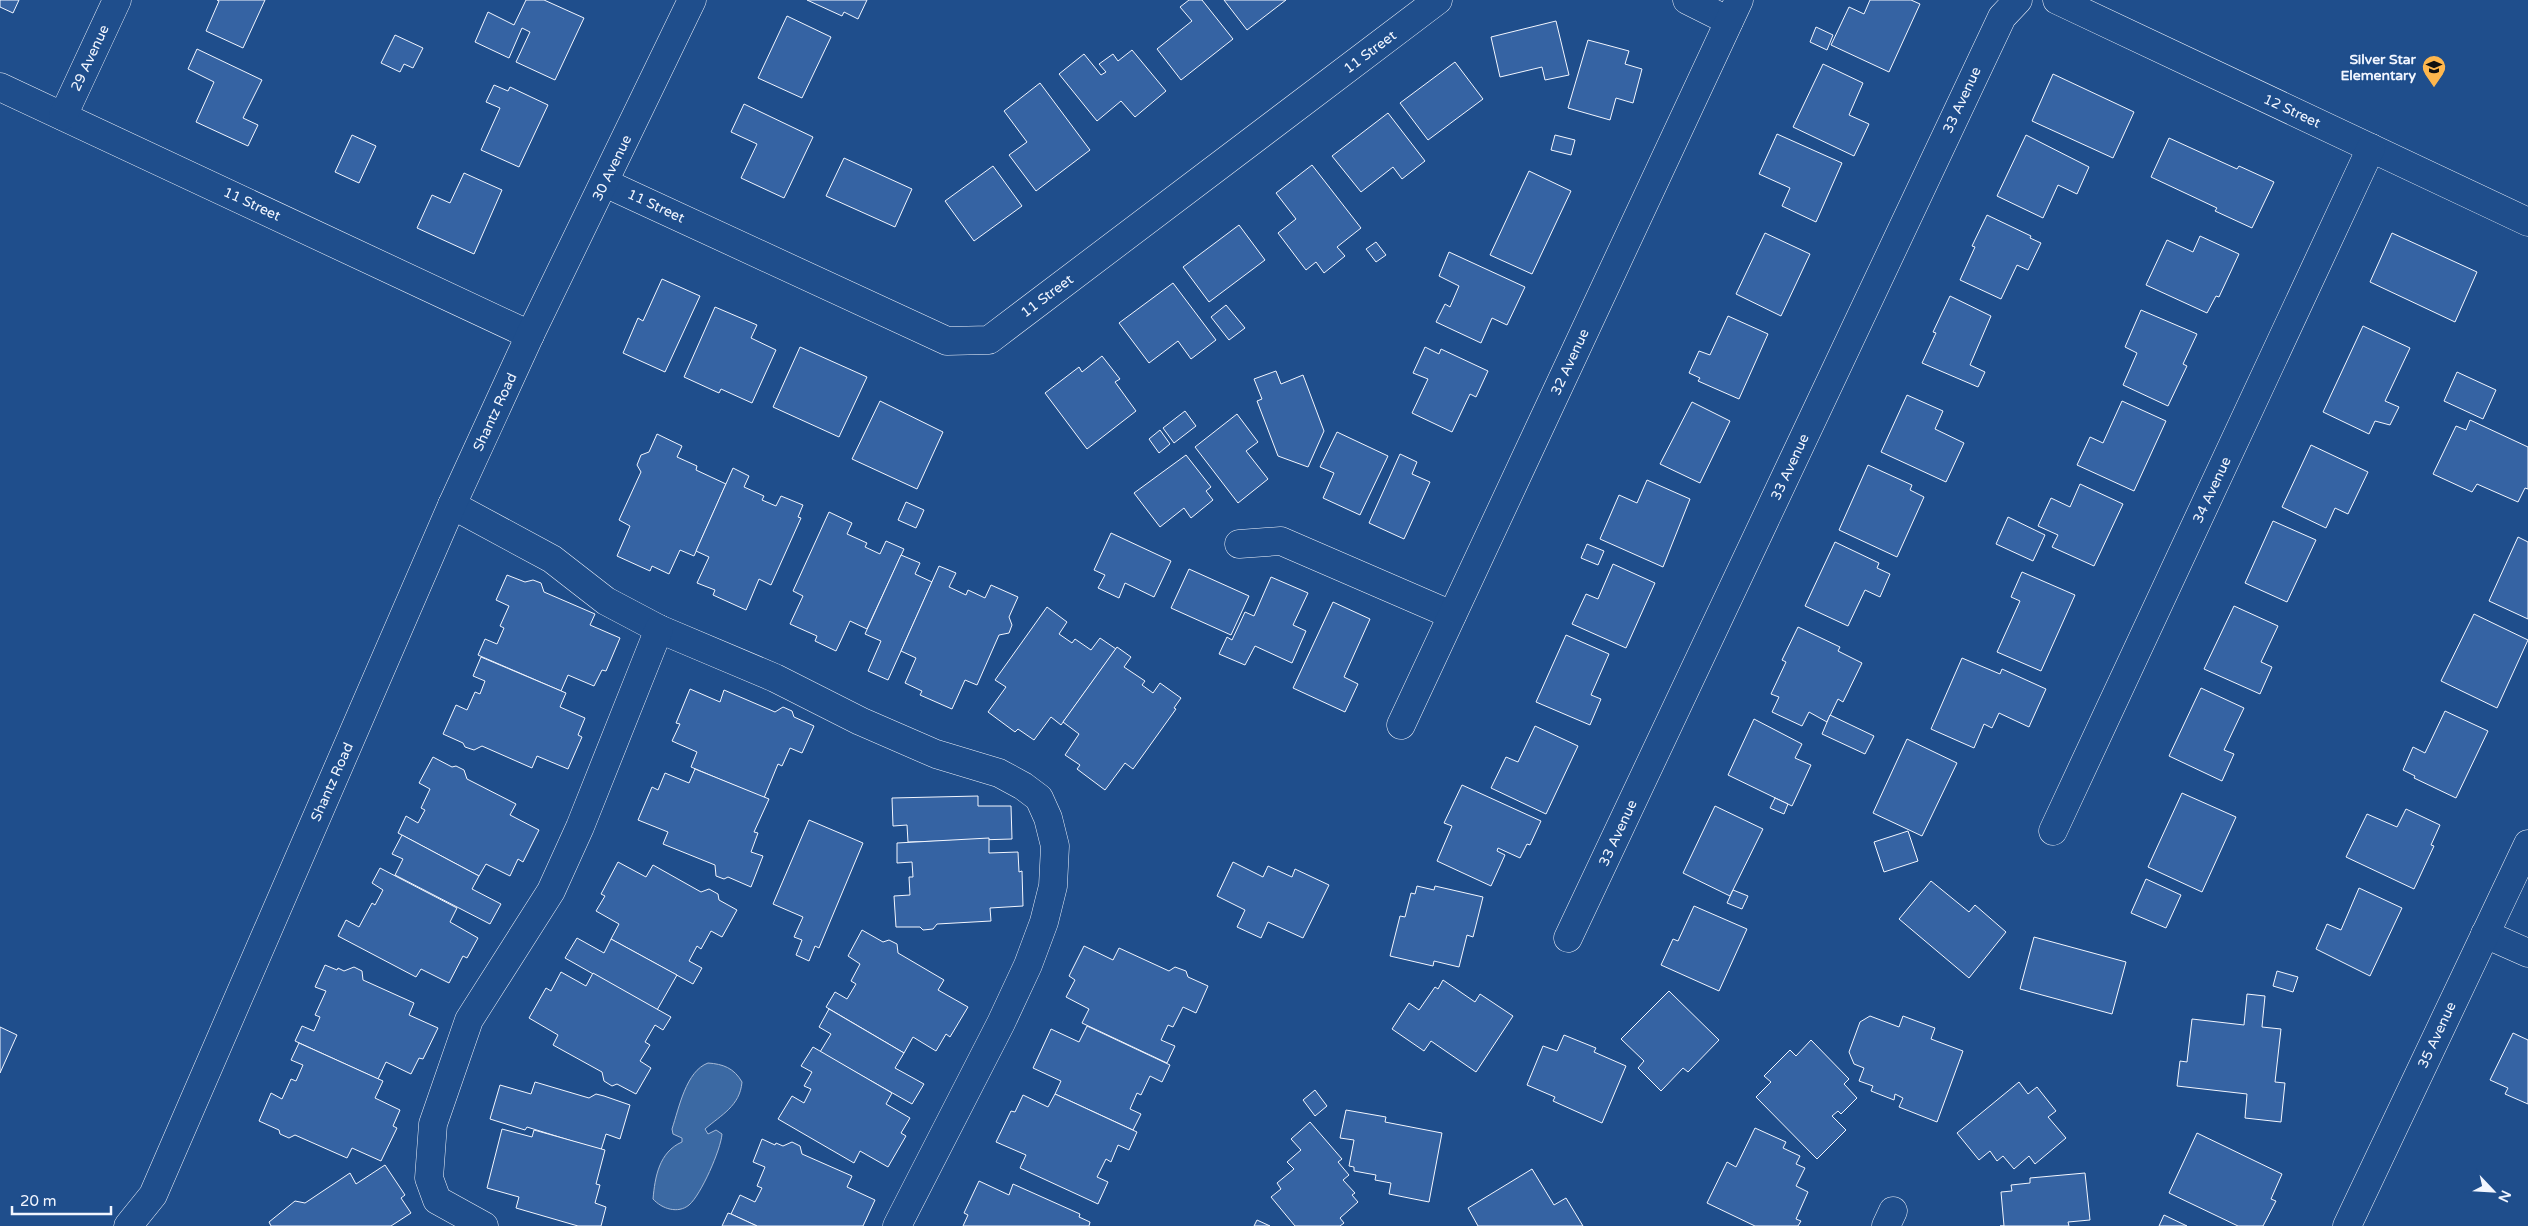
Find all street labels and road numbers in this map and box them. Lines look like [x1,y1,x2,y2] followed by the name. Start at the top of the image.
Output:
[67,22,113,94] street label: 29 Avenue
[1340,26,1400,77] street label: 11 Street
[1939,64,1985,136] street label: 33 Avenue
[2261,90,2324,132] street label: 12 Street
[589,132,635,204] street label: 30 Avenue
[221,183,284,225] street label: 11 Street
[625,185,688,227] street label: 11 Street
[1017,270,1077,321] street label: 11 Street
[1547,326,1593,398] street label: 32 Avenue
[469,370,521,454] street label: Shantz Road
[1767,431,1813,503] street label: 33 Avenue
[2189,454,2235,526] street label: 34 Avenue
[307,740,357,824] street label: Shantz Road
[1595,797,1641,869] street label: 33 Avenue
[2414,999,2460,1071] street label: 35 Avenue

